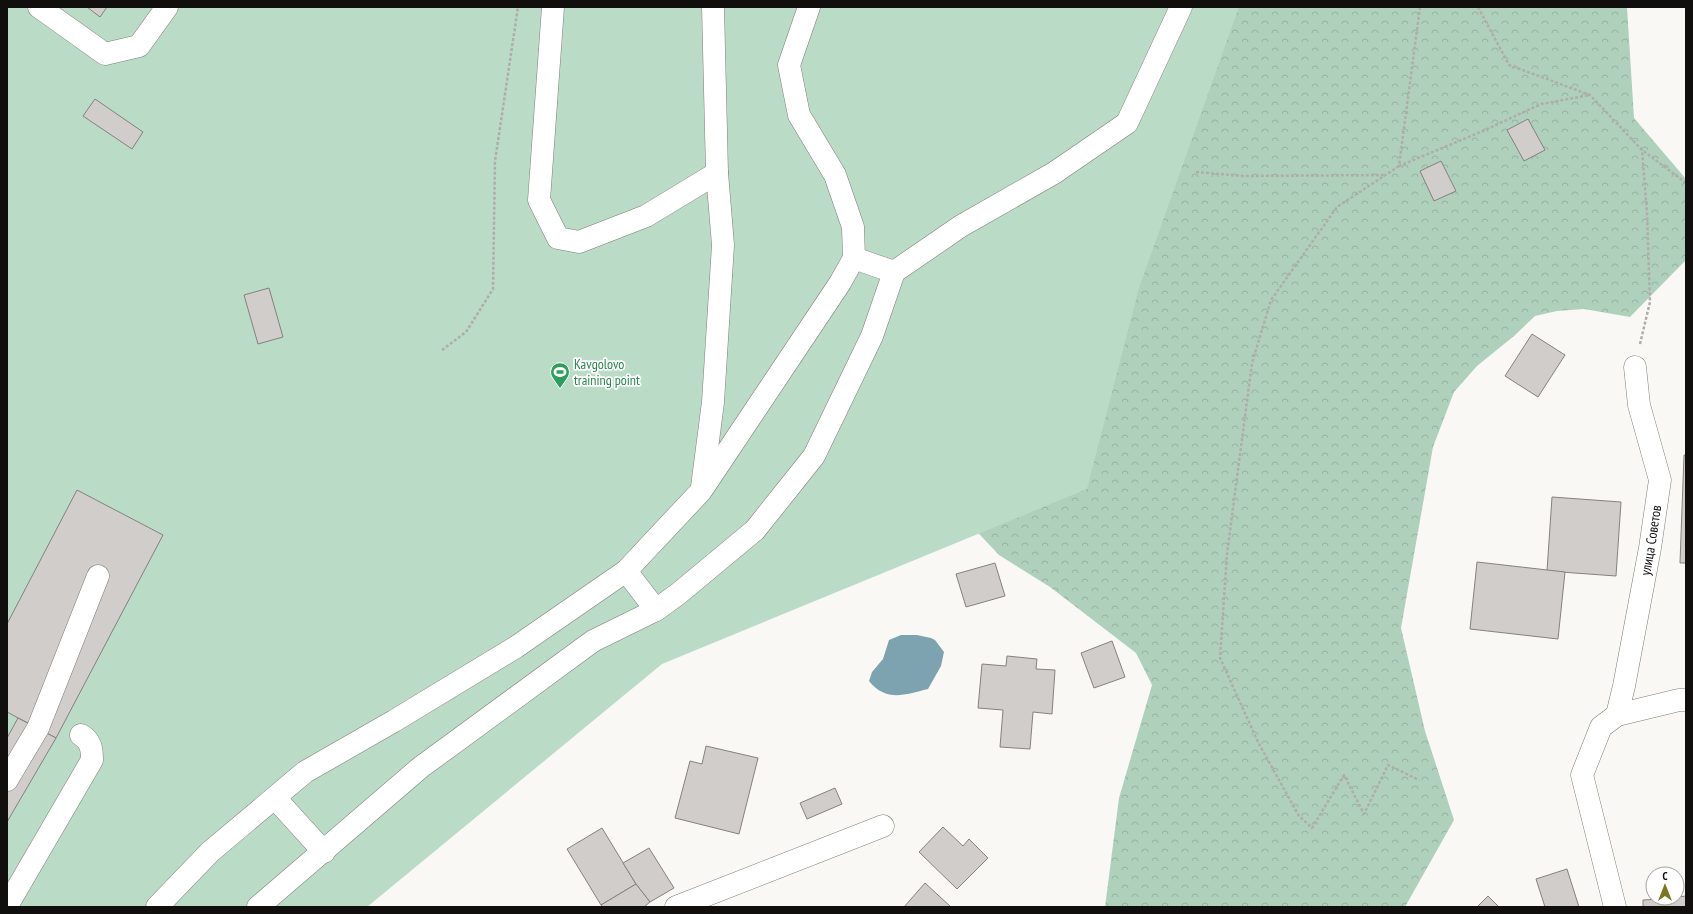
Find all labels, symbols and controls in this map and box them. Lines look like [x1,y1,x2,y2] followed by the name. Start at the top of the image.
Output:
[574,355,640,389] place label: Kavgolovo training point
[549,361,571,389] sports icon: Kavgolovo training point
[1636,503,1665,577] street label: улица Советов
[1645,866,1685,906] north arrow
[1662,869,1668,883] text: С

